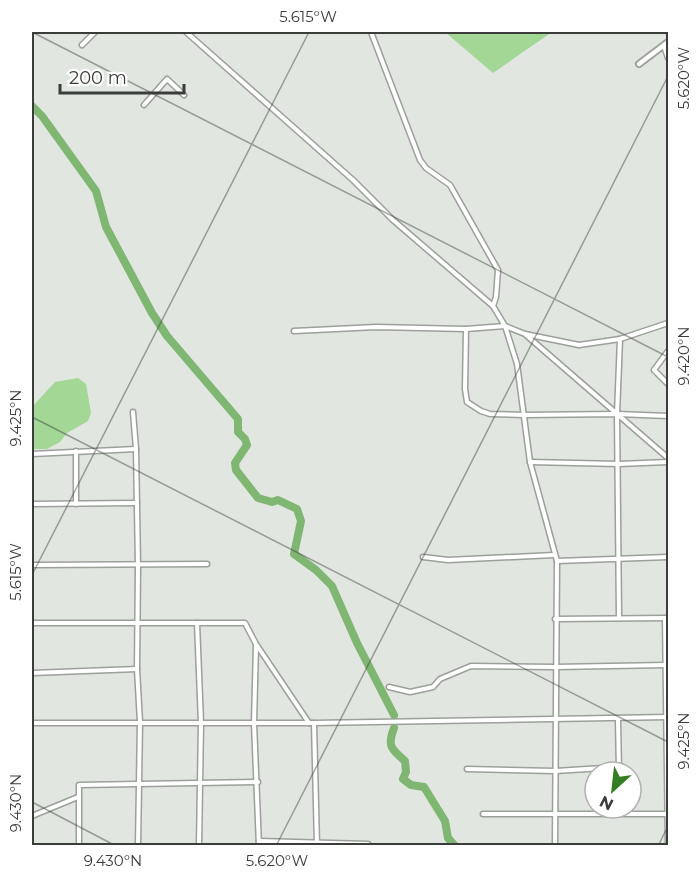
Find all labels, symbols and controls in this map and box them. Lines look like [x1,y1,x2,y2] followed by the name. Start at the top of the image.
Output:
[279,7,337,26] text: 5.615°W
[674,46,693,109] text: 5.620°W
[60,57,184,95] scale bar
[69,67,127,89] text: 200 m
[674,327,693,385] text: 9.420°N
[6,389,25,447] text: 9.425°N
[6,543,25,601] text: 5.615°W
[674,712,693,770] text: 9.425°N
[583,760,643,820] north arrow
[6,774,25,832] text: 9.430°N
[596,792,616,814] text: N
[84,851,142,870] text: 9.430°N
[246,851,309,870] text: 5.620°W

